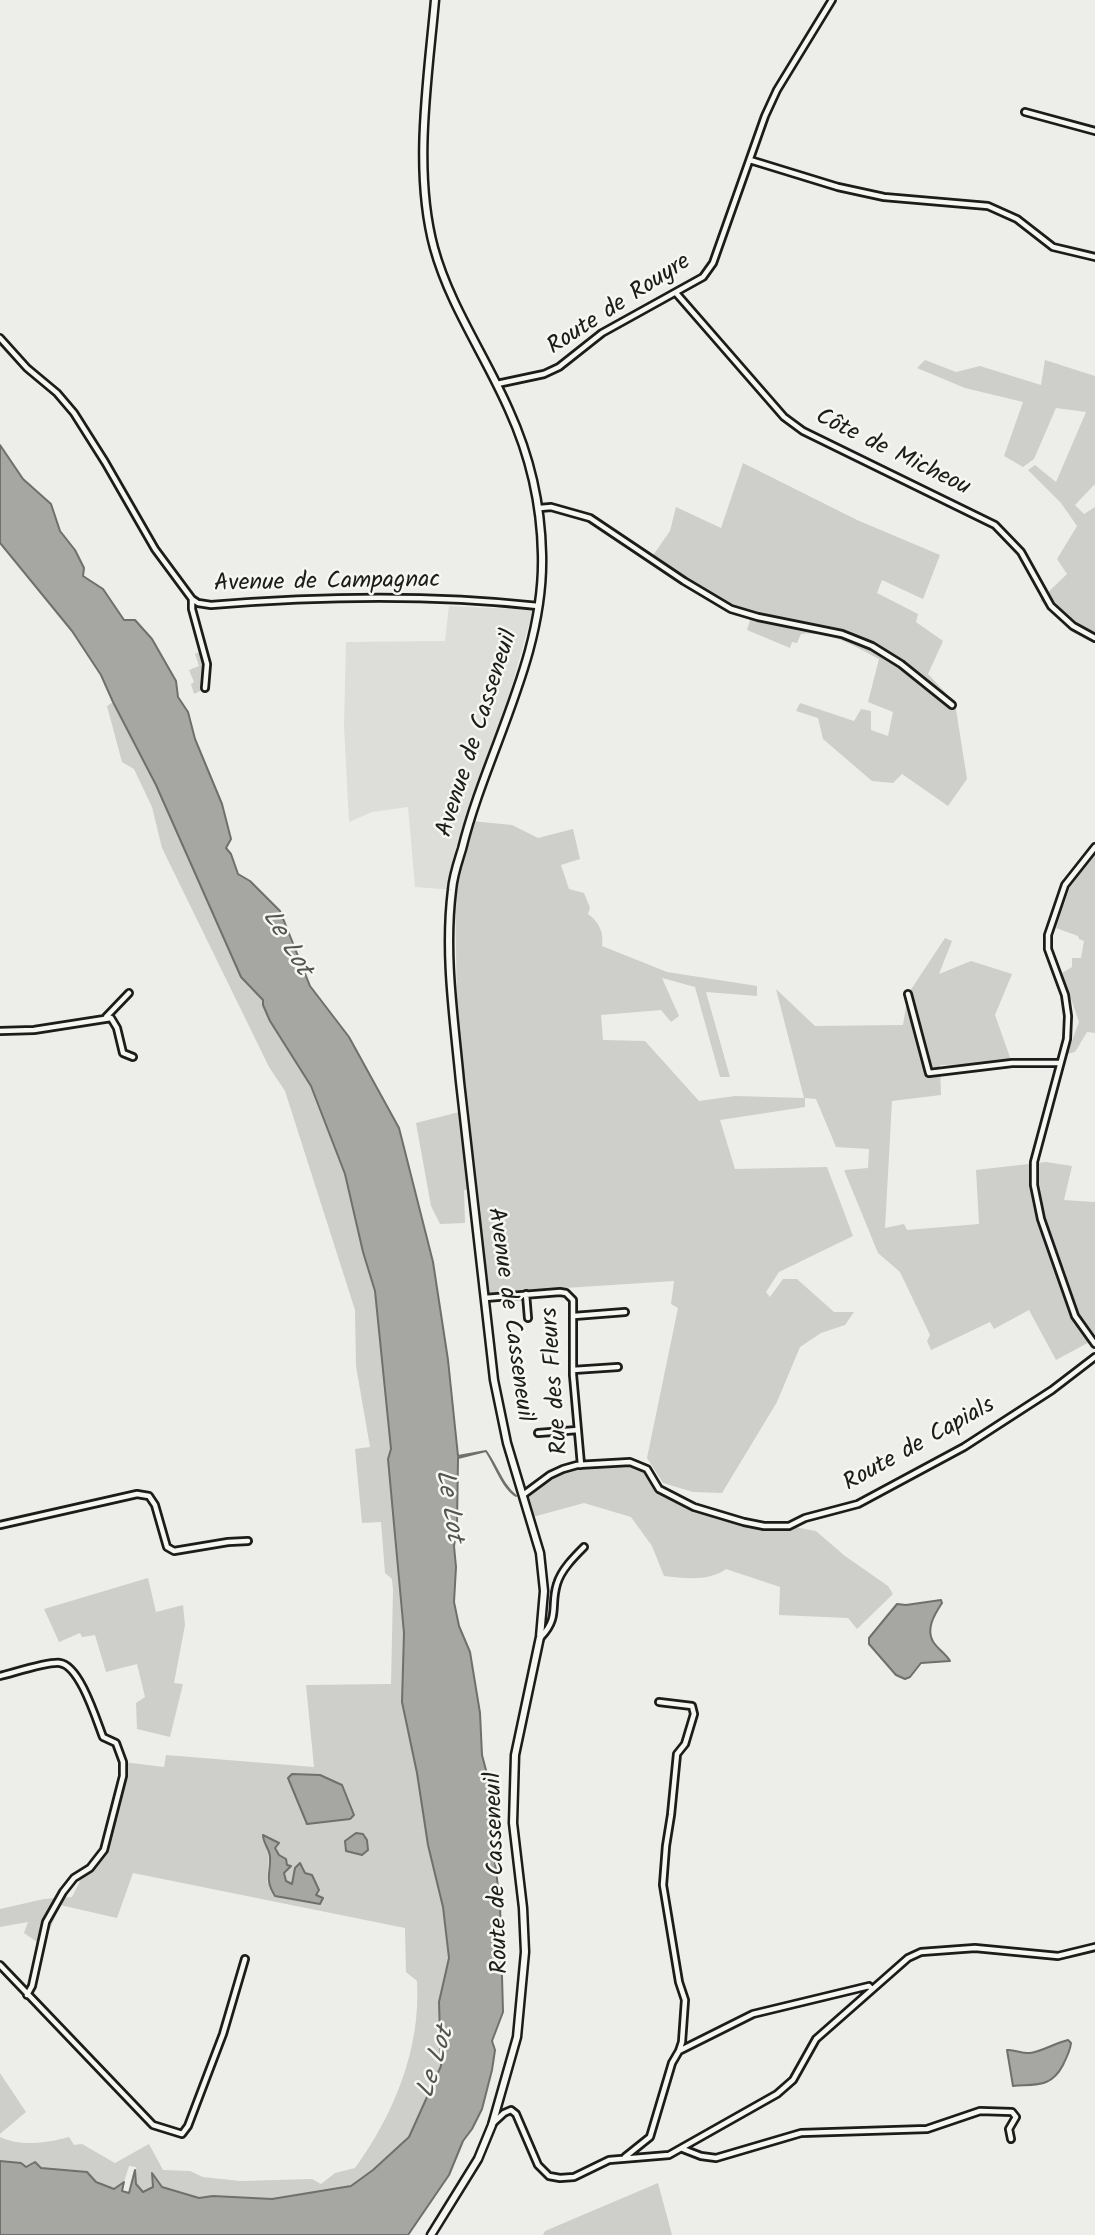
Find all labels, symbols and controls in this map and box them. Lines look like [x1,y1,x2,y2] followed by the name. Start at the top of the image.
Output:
[543,249,697,363] street label: Route de Rouyre
[810,404,974,504] street label: Côte de Micheou
[214,568,440,600] street label: Avenue de Campagnac
[432,627,526,841] street label: Avenue de Casseneuil
[253,905,317,983] water label: Le Lot
[479,1206,537,1424] street label: Avenue de Casseneuil
[537,1306,577,1456] street label: Rue des Fleurs
[839,1393,1001,1499] street label: Route de Capials
[426,1468,468,1544] water label: Le Lot
[481,1771,517,1975] street label: Route de Casseneuil
[413,2024,463,2102] water label: Le Lot

